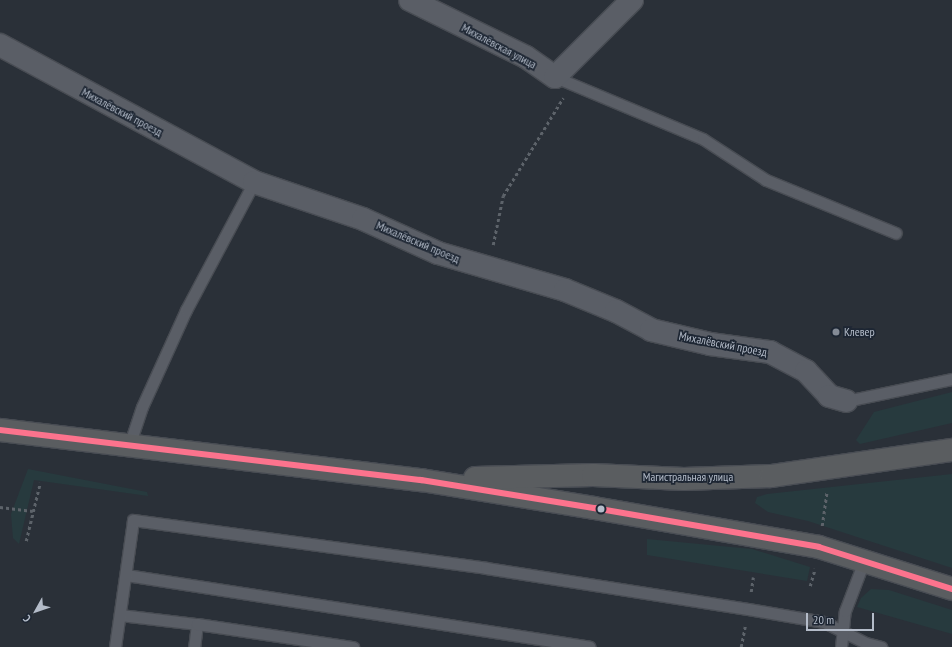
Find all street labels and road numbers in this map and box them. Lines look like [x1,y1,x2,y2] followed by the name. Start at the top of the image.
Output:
[459,20,539,72] street label: Михалёвская улица
[79,85,165,139] street label: Михалёвский проезд
[374,218,462,266] street label: Михалёвский проезд
[678,328,768,360] street label: Михалёвский проезд
[643,470,733,484] street label: Магистральная улица

